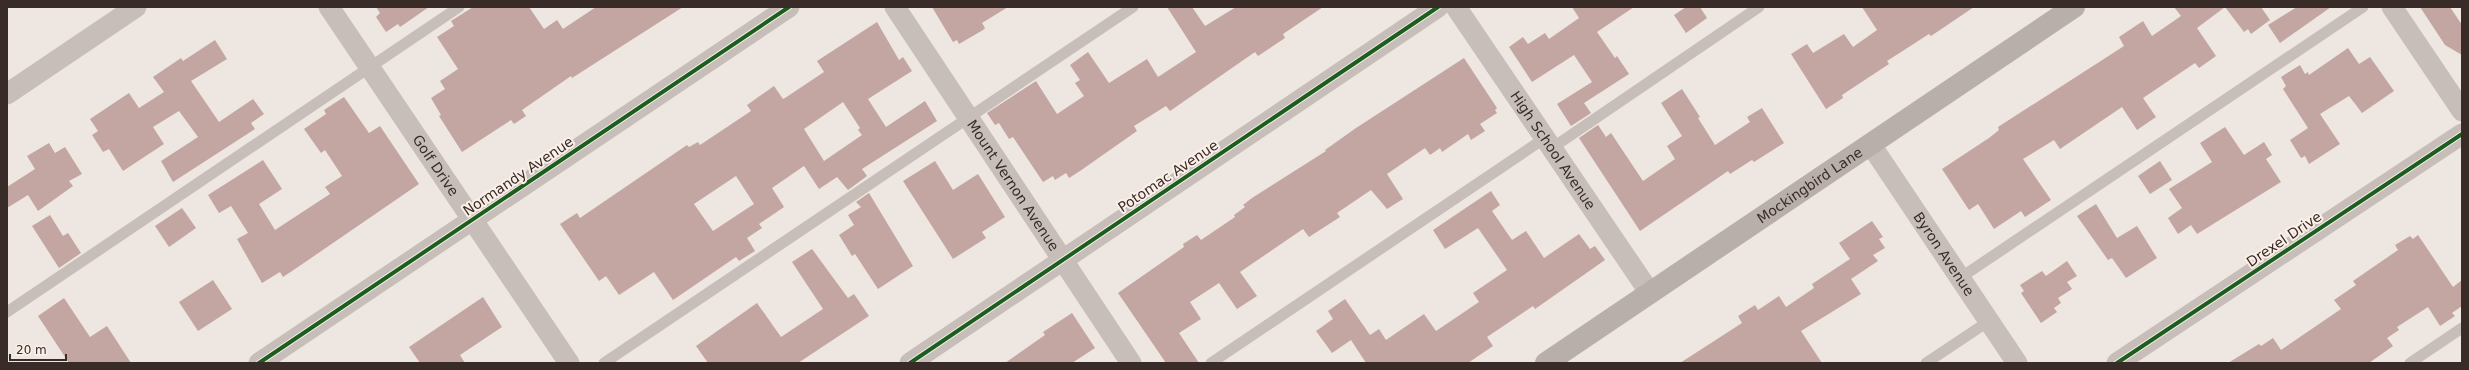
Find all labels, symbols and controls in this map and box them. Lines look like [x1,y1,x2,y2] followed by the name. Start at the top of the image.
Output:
[1507,88,1599,212] street label: High School Avenue
[964,117,1062,254] street label: Mount Vernon Avenue
[410,132,462,199] street label: Golf Drive
[460,133,576,219] street label: Normandy Avenue
[1115,137,1221,215] street label: Potomac Avenue
[1754,144,1865,226] street label: Mockingbird Lane
[2244,208,2324,270] street label: Drexel Drive
[1910,209,1978,299] street label: Byron Avenue
[10,336,66,362] scale bar
[16,343,47,357] text: 20 m

